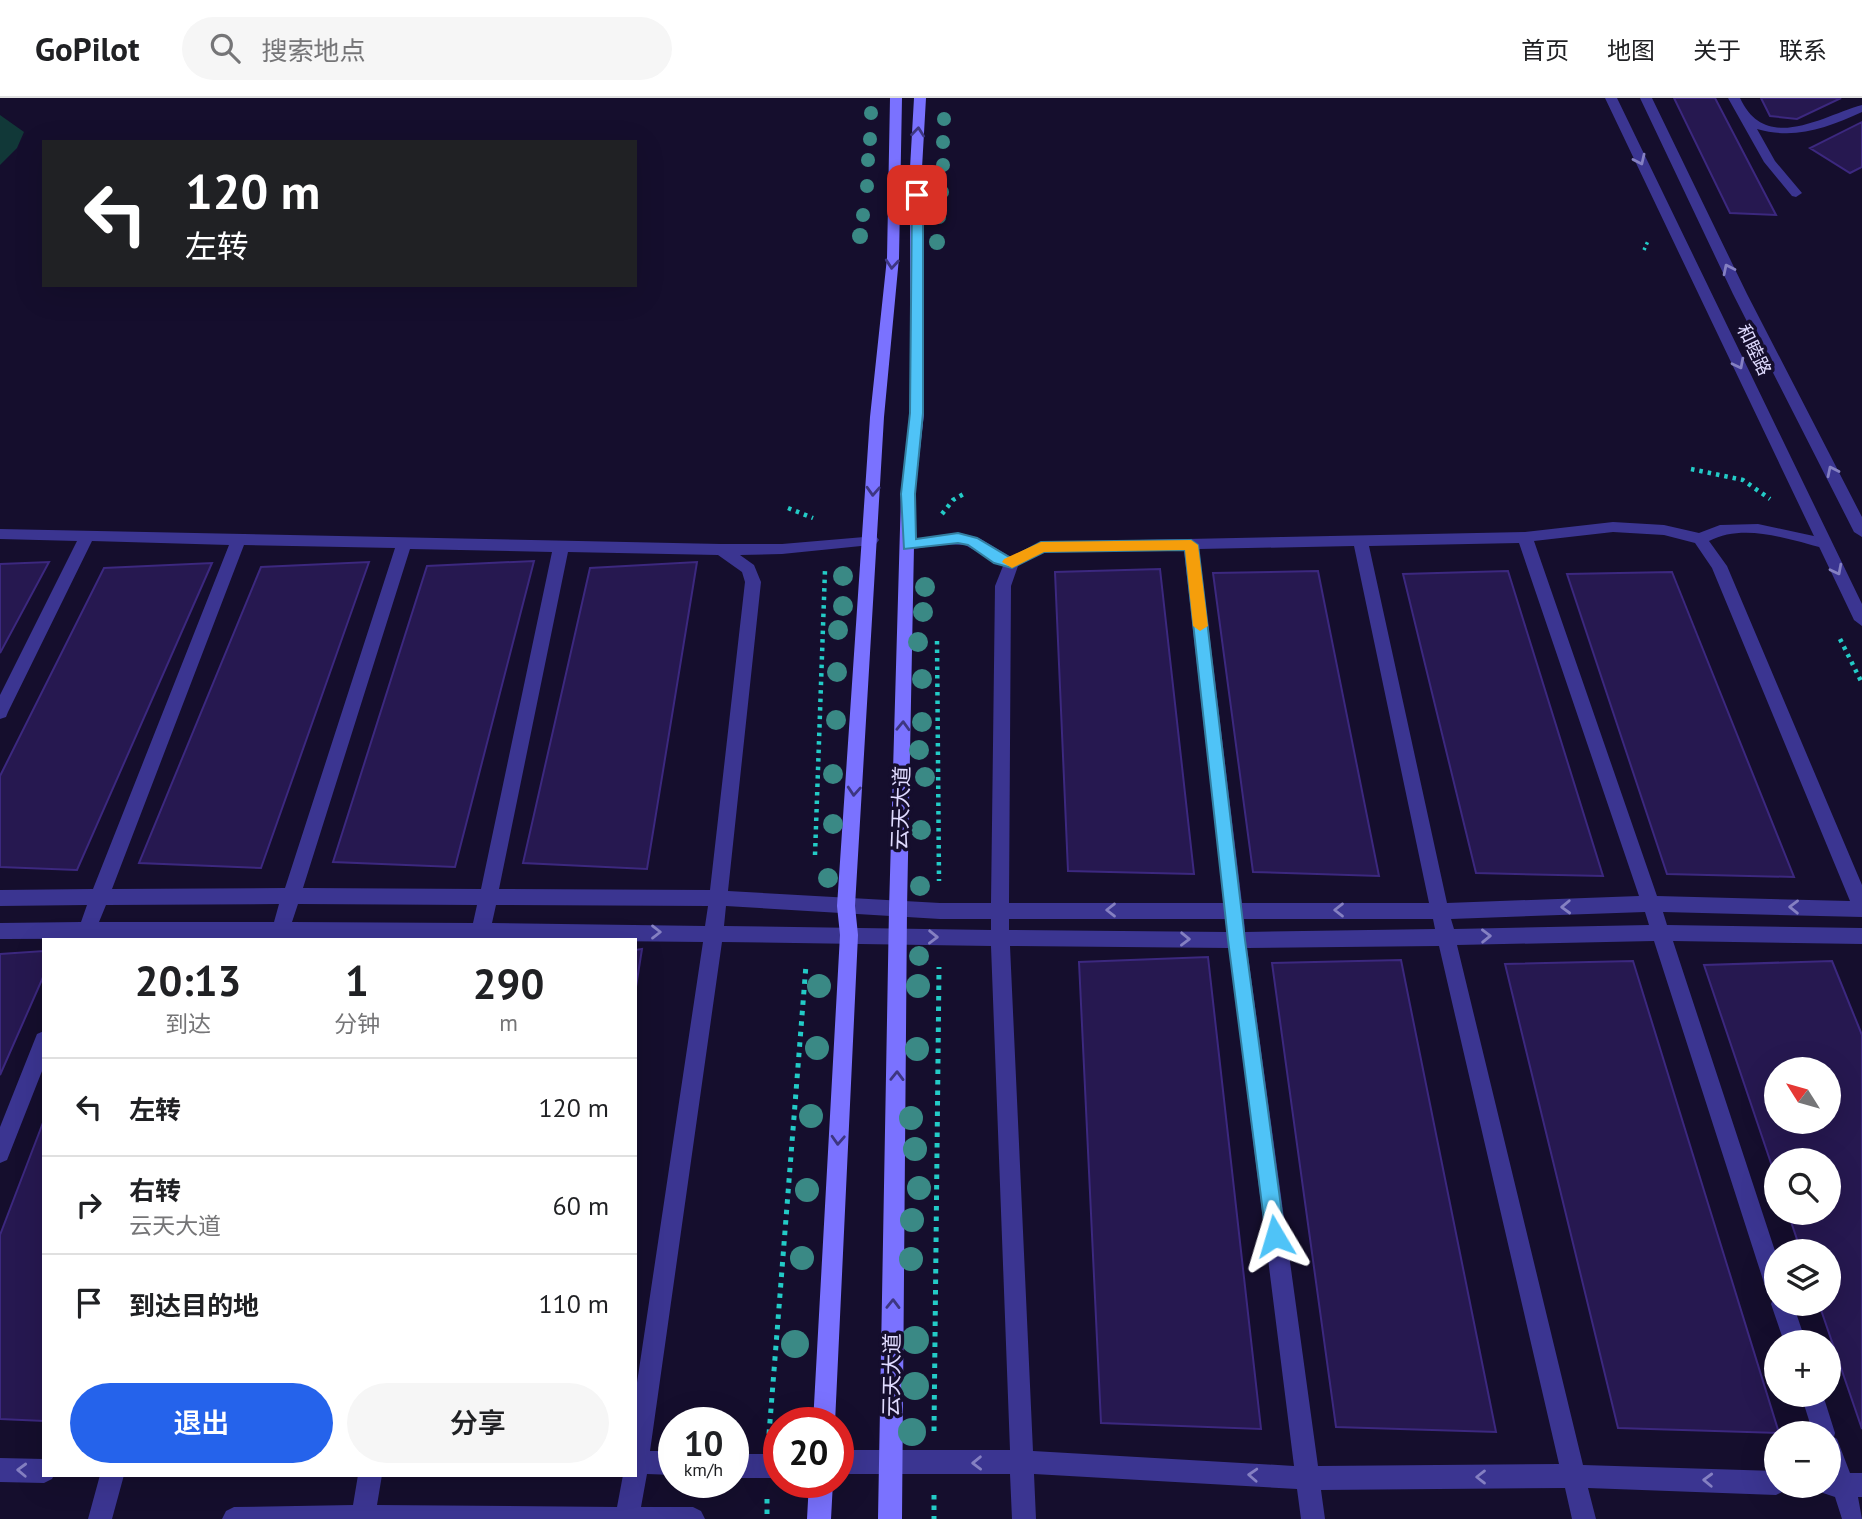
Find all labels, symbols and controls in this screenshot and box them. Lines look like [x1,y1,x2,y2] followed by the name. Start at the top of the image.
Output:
[182,17,672,80] search box
[35,27,140,70] text: GoPilot
[206,29,244,67] icon: search
[262,34,366,67] text: 搜索地点
[1521,35,1569,66] text: 首页
[1607,35,1655,66] text: 地图
[1693,35,1741,66] text: 关于
[1779,35,1827,66] text: 联系
[911,126,926,138] one-way arrow
[1632,153,1646,165] one-way arrow
[185,159,320,223] text: 120 m
[887,165,947,225] pin
[70,168,161,259] icon: left
[898,176,936,214] icon: arrive
[185,225,249,267] text: 左转
[885,259,900,270] one-way arrow
[1722,264,1736,276] one-way arrow
[1732,320,1777,379] street label: 和睦路
[1731,357,1745,369] one-way arrow
[1826,466,1840,478] one-way arrow
[866,485,881,496] one-way arrow
[1828,563,1842,575] one-way arrow
[896,721,911,732] one-way arrow
[886,766,915,850] street label: 云天大道
[847,786,862,797] one-way arrow
[1561,899,1572,914] one-way arrow
[1788,900,1799,915] one-way arrow
[1106,902,1116,918] one-way arrow
[1333,902,1344,918] one-way arrow
[651,924,662,940] one-way arrow
[1480,929,1491,944] one-way arrow
[927,930,938,945] one-way arrow
[1180,931,1190,947] one-way arrow
[135,953,241,1008] text: 20:13
[345,953,369,1008] text: 1
[473,956,544,1011] text: 290
[499,1008,518,1037] text: m
[165,1009,211,1038] text: 到达
[334,1009,380,1038] text: 分钟
[1764,1057,1841,1134] north arrow
[1764,1057,1841,1498] map controls
[889,1071,905,1081] one-way arrow
[70,1088,108,1126] icon: left
[538,1091,609,1124] text: 120 m
[129,1093,181,1126] text: 左转
[831,1135,846,1146] one-way arrow
[1764,1148,1841,1225] button: search
[129,1174,181,1207] text: 右转
[70,1186,108,1224] icon: right
[553,1189,609,1222] text: 60 m
[1238,1199,1312,1273] position arrow
[129,1211,221,1240] text: 云天大道
[1764,1239,1841,1316] button: layers
[70,1284,108,1322] icon: arrive
[538,1287,609,1320] text: 110 m
[129,1289,259,1322] text: 到达目的地
[885,1298,901,1309] one-way arrow
[1764,1330,1841,1407] button: +
[877,1333,906,1417] street label: 云天大道
[70,1383,333,1463] button: 退出
[347,1383,609,1463] button: 分享
[763,1407,854,1498] speed limit sign: 20
[684,1420,723,1466] text: 10
[1764,1421,1841,1498] button: −
[971,1455,982,1471] one-way arrow
[684,1458,723,1481] text: km/h
[16,1463,27,1478] one-way arrow
[1247,1468,1258,1483] one-way arrow
[1475,1469,1486,1484] one-way arrow
[1702,1473,1713,1488] one-way arrow

